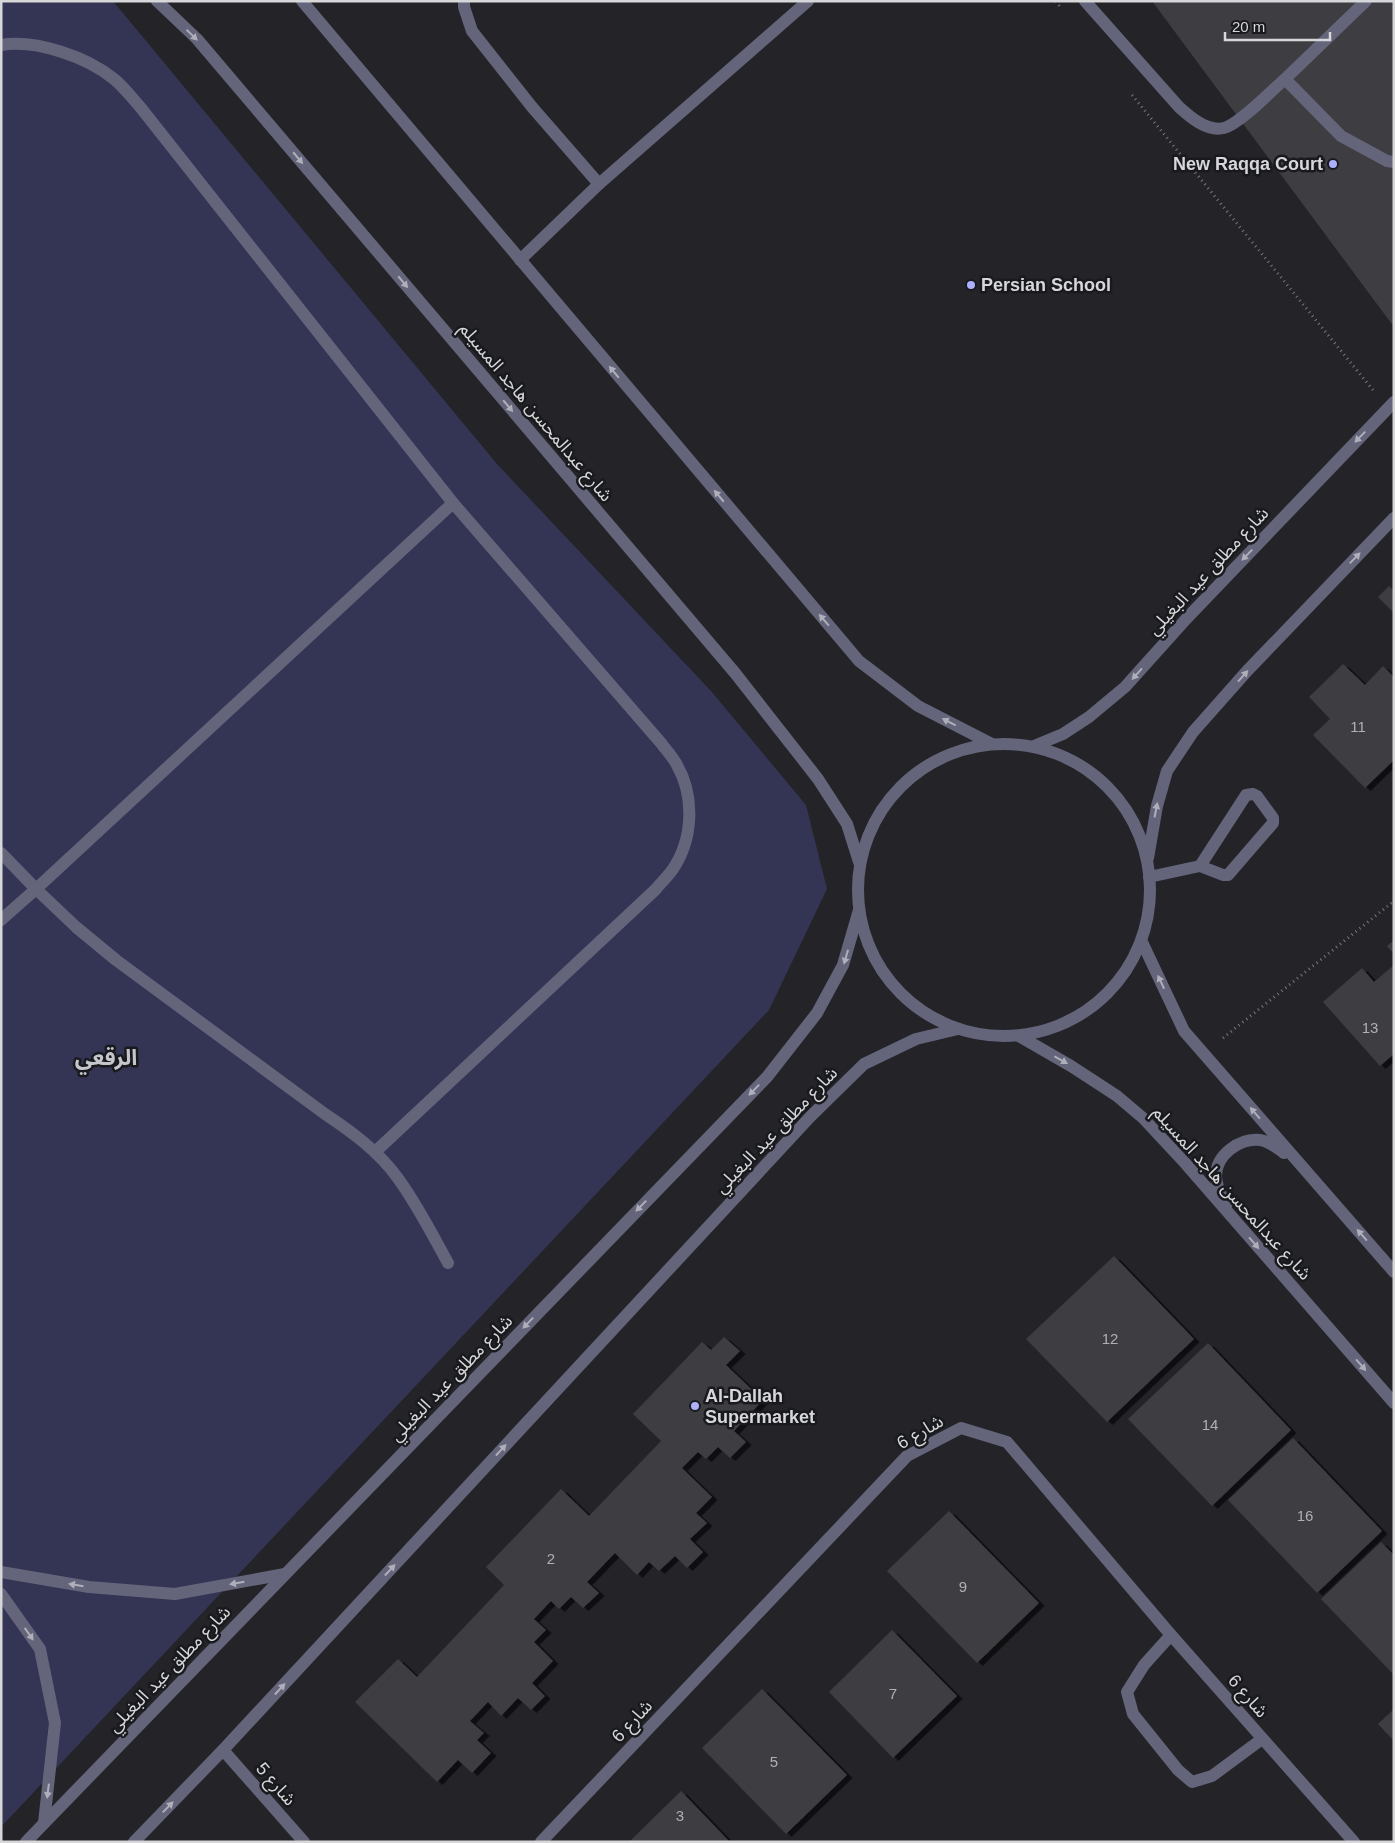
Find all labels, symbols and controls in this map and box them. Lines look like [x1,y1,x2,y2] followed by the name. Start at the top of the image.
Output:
[1225,10,1330,42] scale bar
[1232,18,1265,35] text: 20 m
[186,29,198,41] one-way arrow
[292,152,303,164] one-way arrow
[1173,154,1323,174] place label: New Raqqa Court
[1327,158,1339,170] marker: New Raqqa Court
[398,275,409,288] one-way arrow
[981,275,1111,295] place label: Persian School
[965,279,977,291] marker: Persian School
[452,319,617,508] street label: شارع عبدالمحسن هاجد المسيلم
[609,366,620,379] one-way arrow
[503,399,514,412] one-way arrow
[1354,431,1366,443] one-way arrow
[713,491,725,503] one-way arrow
[1144,503,1275,642] street label: شارع مطلق عيد البغيلي
[1242,548,1254,560] one-way arrow
[1349,553,1361,565] one-way arrow
[818,615,830,627] one-way arrow
[1131,667,1143,679] one-way arrow
[1237,671,1249,683] one-way arrow
[942,718,956,726] one-way arrow
[1350,718,1366,735] house number: 11
[1153,802,1161,818] one-way arrow
[841,949,849,964] one-way arrow
[1157,975,1165,989] one-way arrow
[1362,1019,1378,1036] house number: 13
[75,1045,137,1075] district label: الرقعي
[1054,1056,1069,1064] one-way arrow
[711,1063,844,1200] street label: شارع مطلق عيد البغيلي
[749,1083,761,1095] one-way arrow
[1146,1102,1315,1287] street label: شارع عبدالمحسن هاجد المسيلم
[1250,1106,1261,1119] one-way arrow
[635,1200,647,1212] one-way arrow
[1356,1230,1368,1242] one-way arrow
[1248,1237,1259,1250] one-way arrow
[386,1311,519,1448] street label: شارع مطلق عيد البغيلي
[522,1317,534,1329] one-way arrow
[1102,1330,1118,1347] house number: 12
[1355,1359,1367,1371] one-way arrow
[705,1386,815,1427] place label: Al-Dallah Supermarket
[689,1400,701,1412] marker: Al-Dallah Supermarket
[893,1411,949,1457] street label: شارع 6
[1202,1416,1218,1433] house number: 14
[495,1445,507,1457] one-way arrow
[1297,1507,1313,1524] house number: 16
[547,1550,555,1567] house number: 2
[384,1564,396,1576] one-way arrow
[959,1578,967,1595] house number: 9
[229,1579,245,1587] one-way arrow
[68,1580,84,1588] one-way arrow
[104,1602,237,1739] street label: شارع مطلق عيد البغيلي
[24,1627,34,1640] one-way arrow
[1221,1671,1272,1724] street label: شارع 6
[274,1683,286,1695] one-way arrow
[889,1685,897,1702] house number: 7
[608,1696,659,1749] street label: شارع 6
[770,1753,778,1770] house number: 5
[249,1759,300,1812] street label: شارع 5
[44,1783,52,1799] one-way arrow
[162,1801,174,1813] one-way arrow
[676,1807,684,1824] house number: 3

